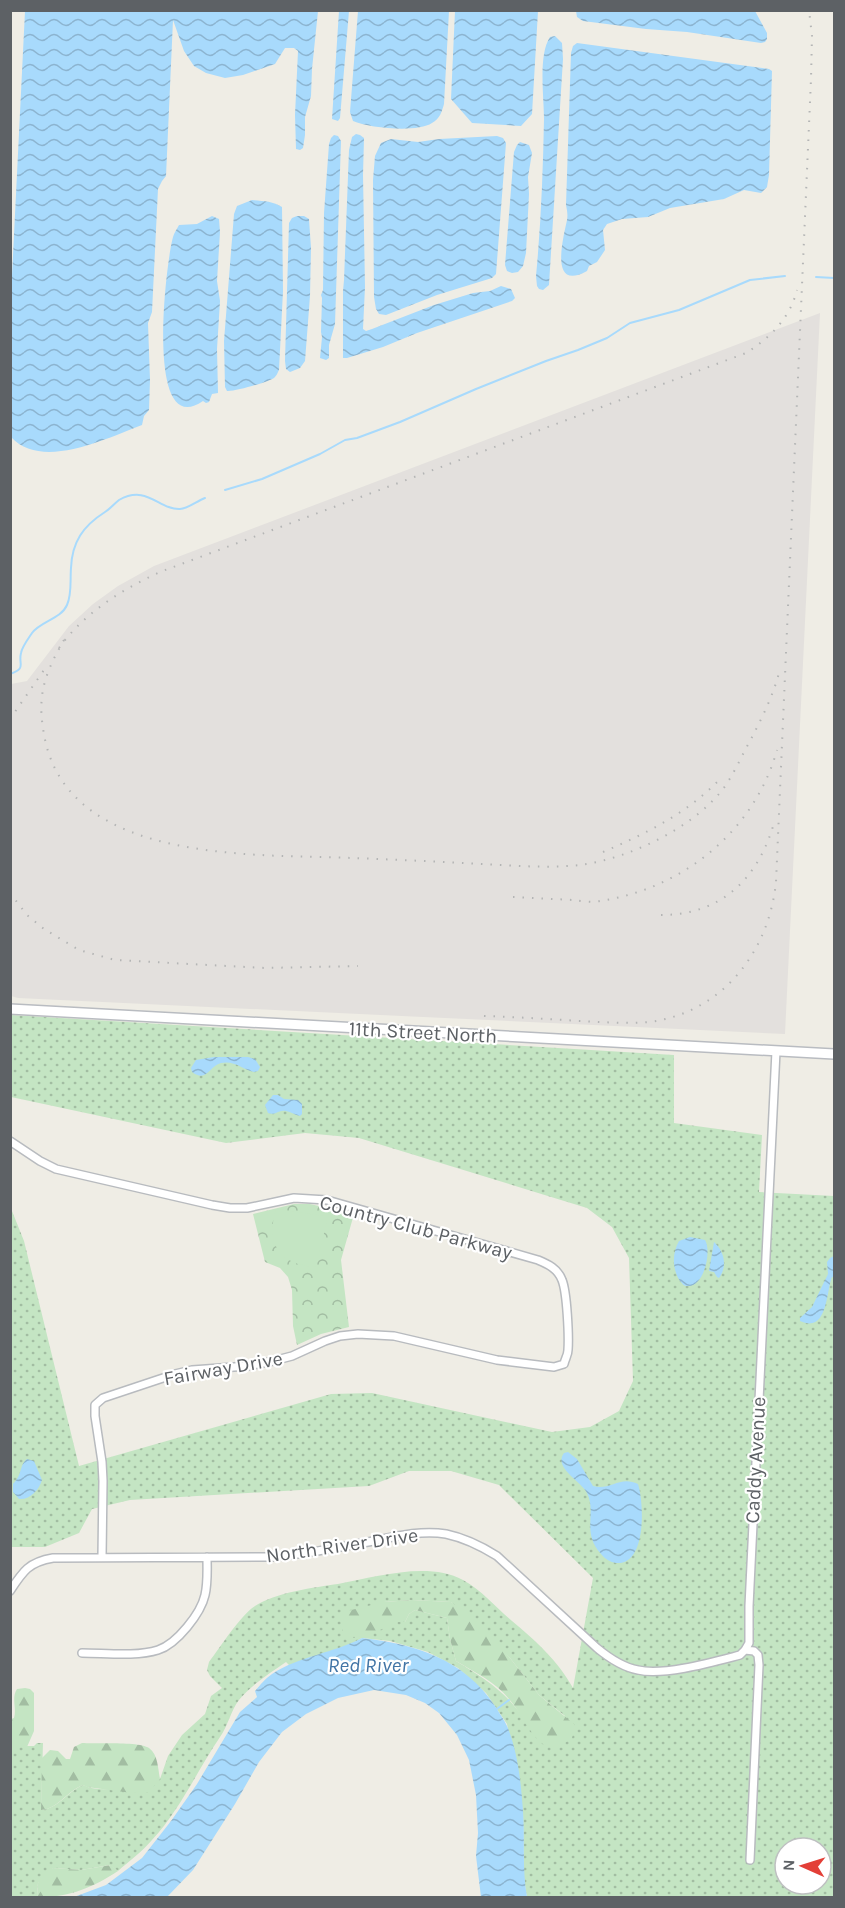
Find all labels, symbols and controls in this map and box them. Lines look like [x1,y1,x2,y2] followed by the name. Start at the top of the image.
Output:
[348,1017,498,1048] street label: 11th Street North
[317,1191,515,1264] street label: Country Club Parkway
[162,1347,284,1390] street label: Fairway Drive
[741,1396,770,1524] street label: Caddy Avenue
[265,1523,420,1568] street label: North River Drive
[328,1653,409,1677] water label: Red River
[773,1836,833,1896] north arrow
[779,1859,798,1871] text: N

